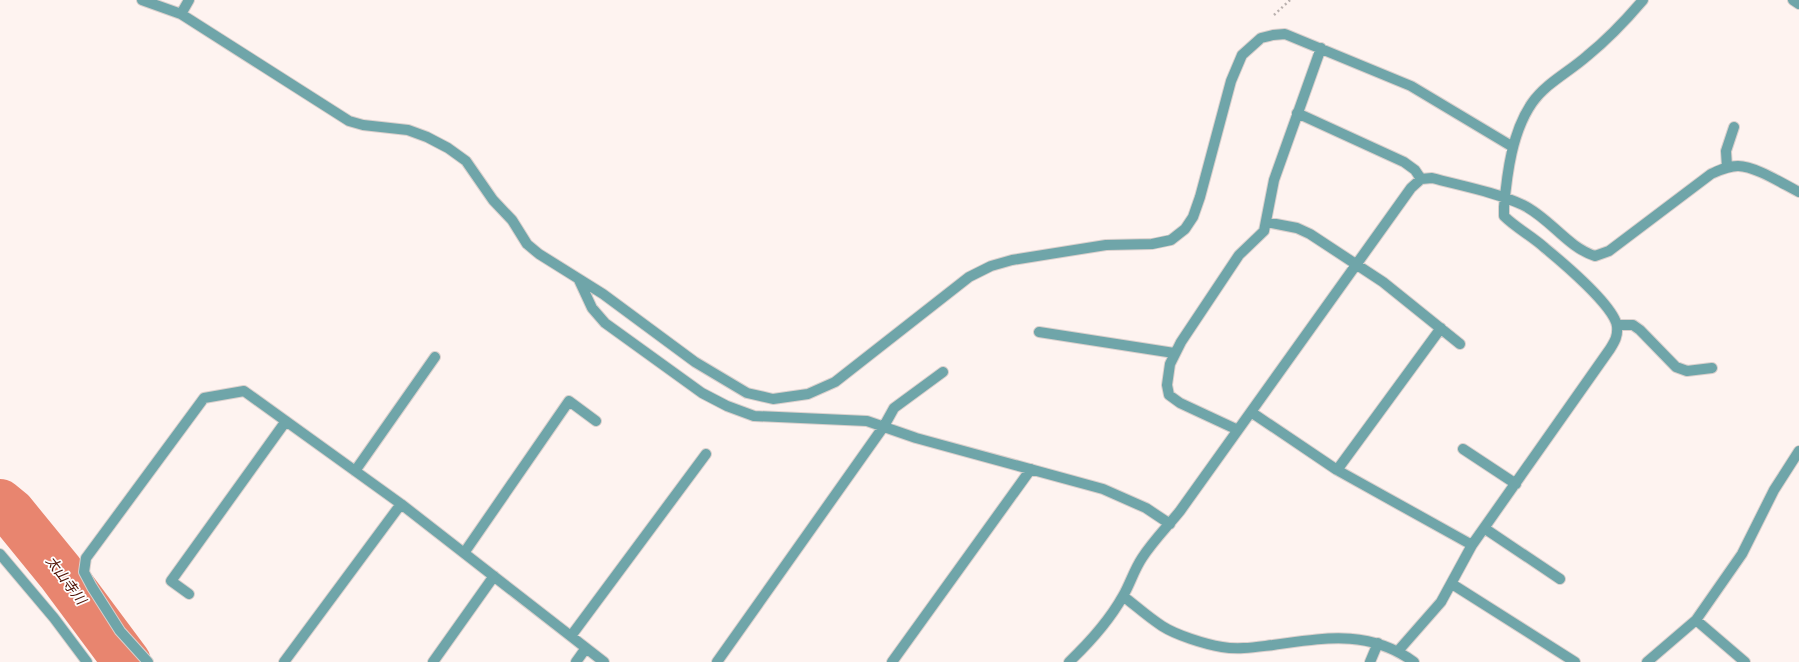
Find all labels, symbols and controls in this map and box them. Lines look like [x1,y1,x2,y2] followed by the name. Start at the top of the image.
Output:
[42,552,91,609] water label: 太山寺川

